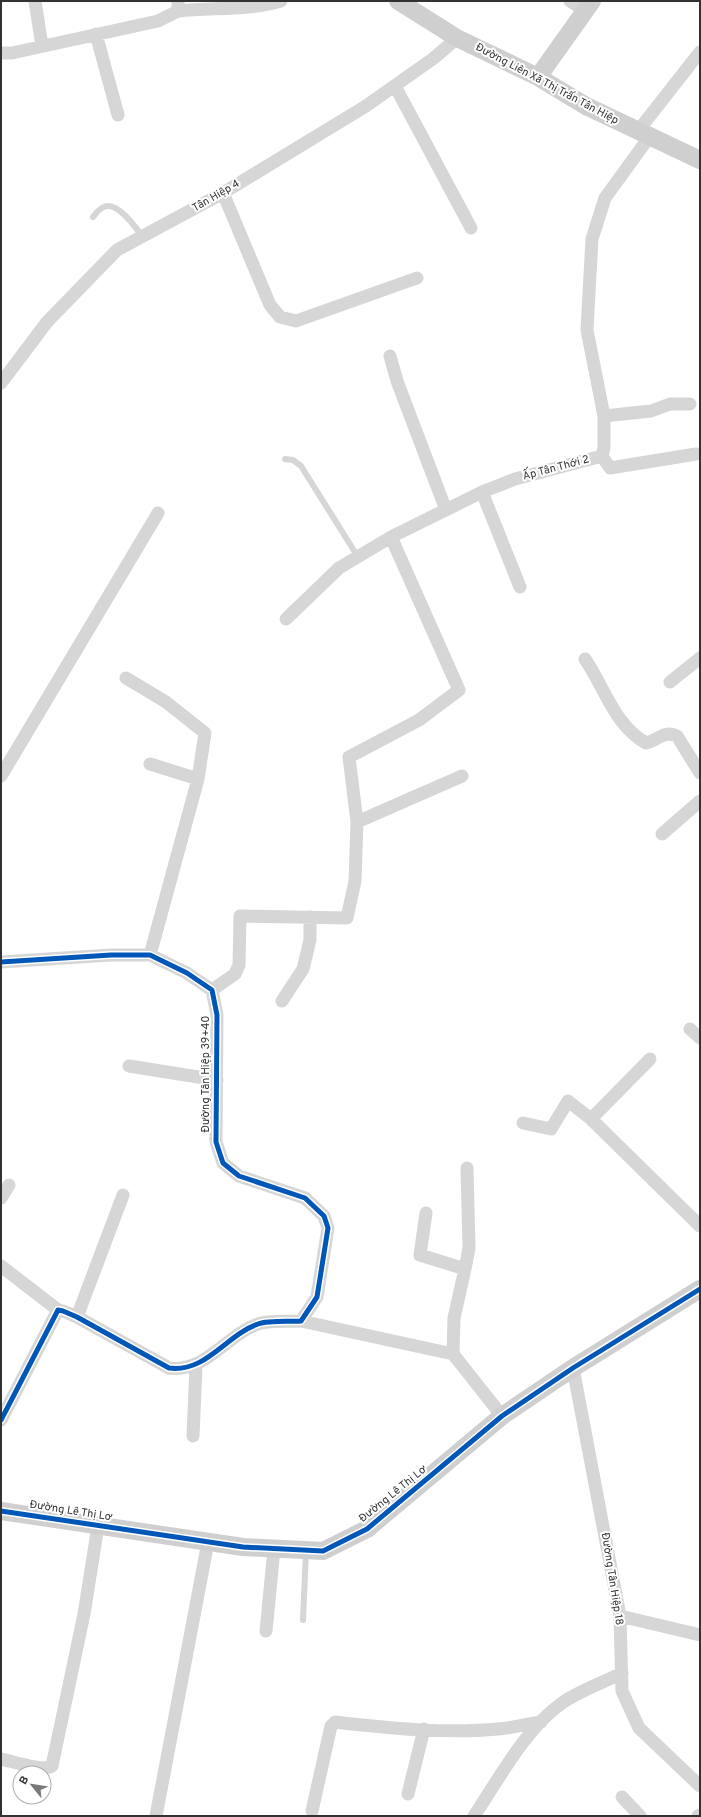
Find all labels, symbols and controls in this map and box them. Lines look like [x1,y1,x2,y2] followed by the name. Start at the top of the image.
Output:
[473,40,621,128] street label: Đường Liên Xã Thị Trấn Tân Hiệp
[190,177,242,215] street label: Tân Hiệp 4
[521,450,591,484] street label: Ấp Tân Thới 2
[199,1016,213,1132] street label: Đường Tân Hiệp 39+40
[356,1462,430,1526] street label: Đường Lê Thị Lơ
[29,1498,114,1525] street label: Đường Lê Thị Lơ
[598,1532,626,1626] street label: Đường Tân Hiệp 18
[12,1765,52,1805] north arrow
[16,1774,32,1787] text: B

